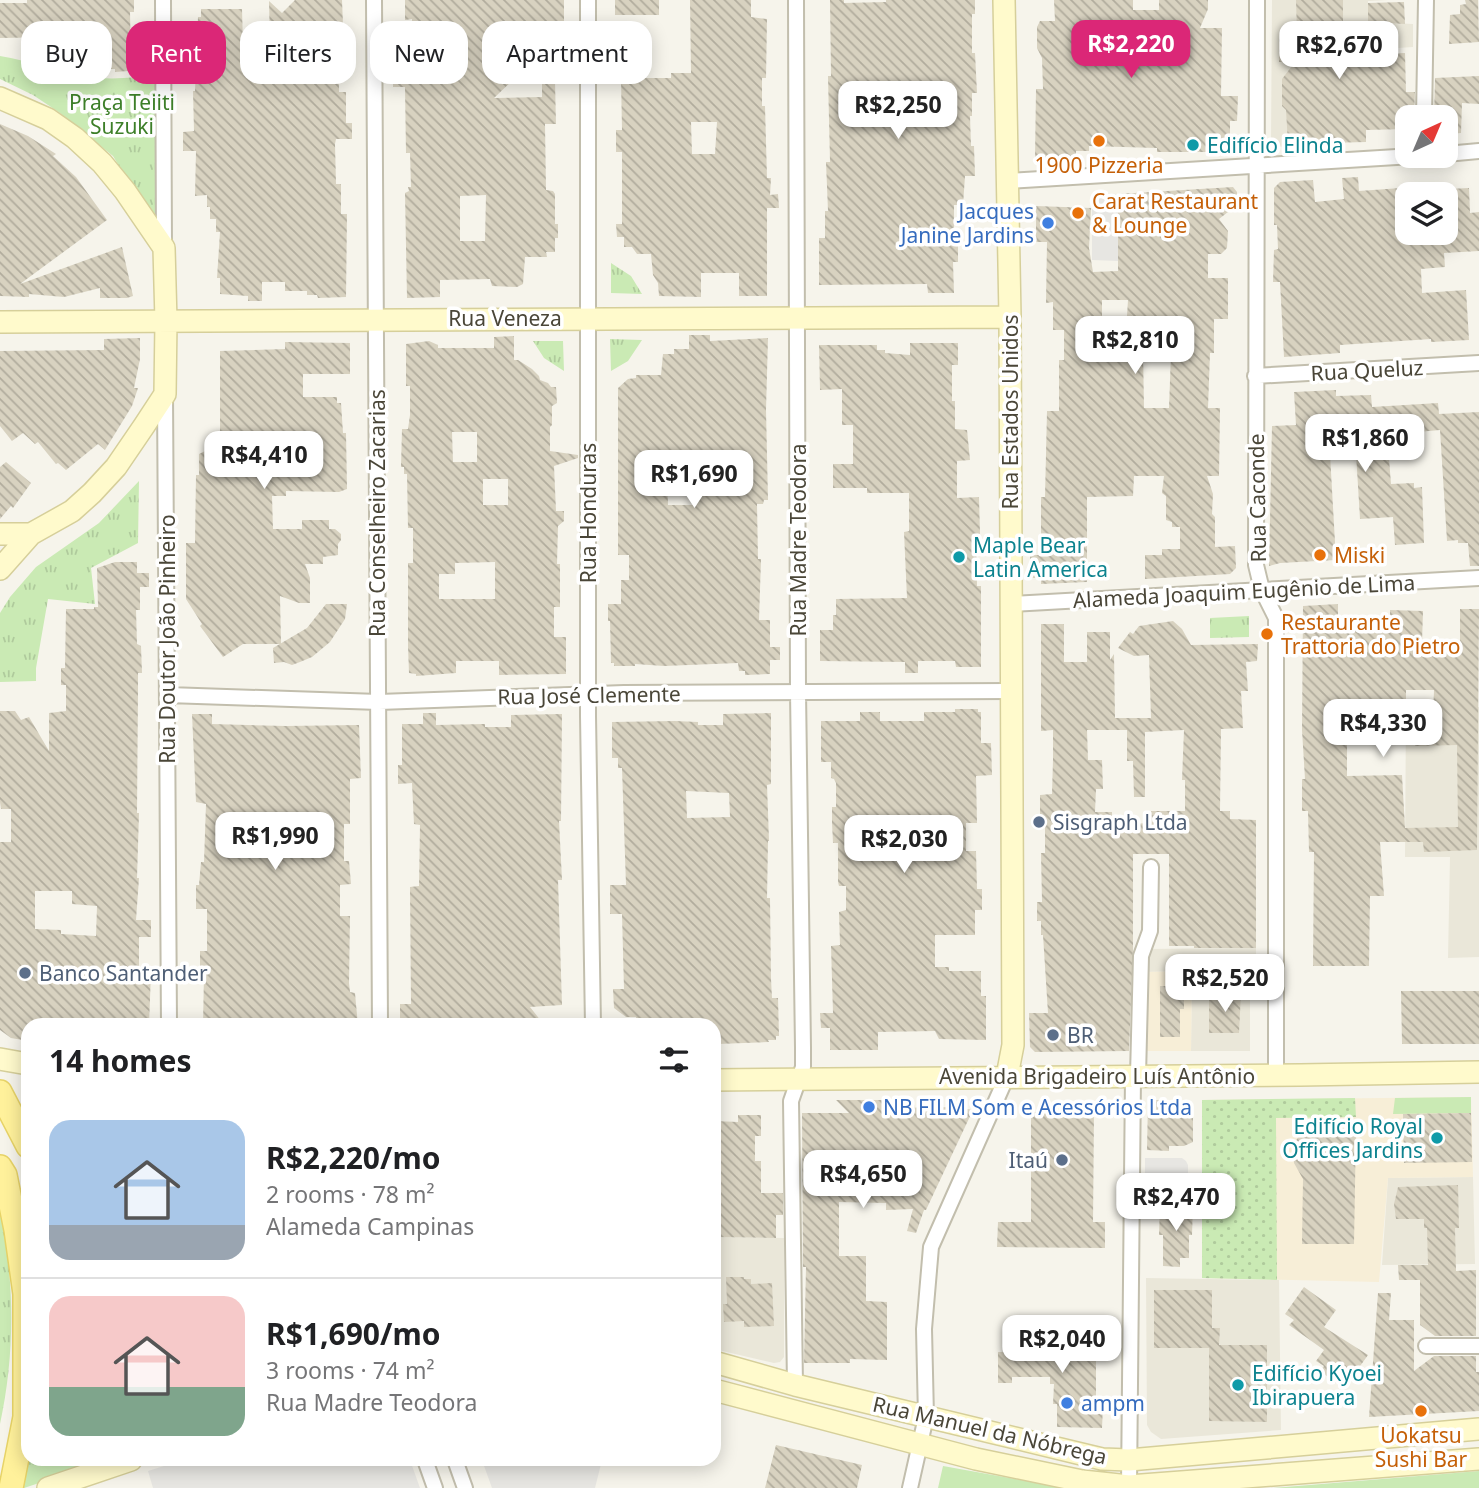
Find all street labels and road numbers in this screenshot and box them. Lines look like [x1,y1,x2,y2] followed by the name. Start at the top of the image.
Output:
[448,304,562,332] street label: Rua Veneza
[996,315,1024,509] street label: Rua Estados Unidos
[1310,353,1424,387] street label: Rua Queluz
[363,389,391,637] street label: Rua Conselheiro Zacarias
[1242,433,1272,563] street label: Rua Caconde
[574,443,602,583] street label: Rua Honduras
[784,444,812,637] street label: Rua Madre Teodora
[153,514,181,764] street label: Rua Doutor João Pinheiro
[1072,568,1416,614] street label: Alameda Joaquim Eugênio de Lima
[497,679,681,711] street label: Rua José Clemente
[939,1062,1255,1090] street label: Avenida Brigadeiro Luís Antônio
[870,1389,1110,1471] street label: Rua Manuel da Nóbrega

